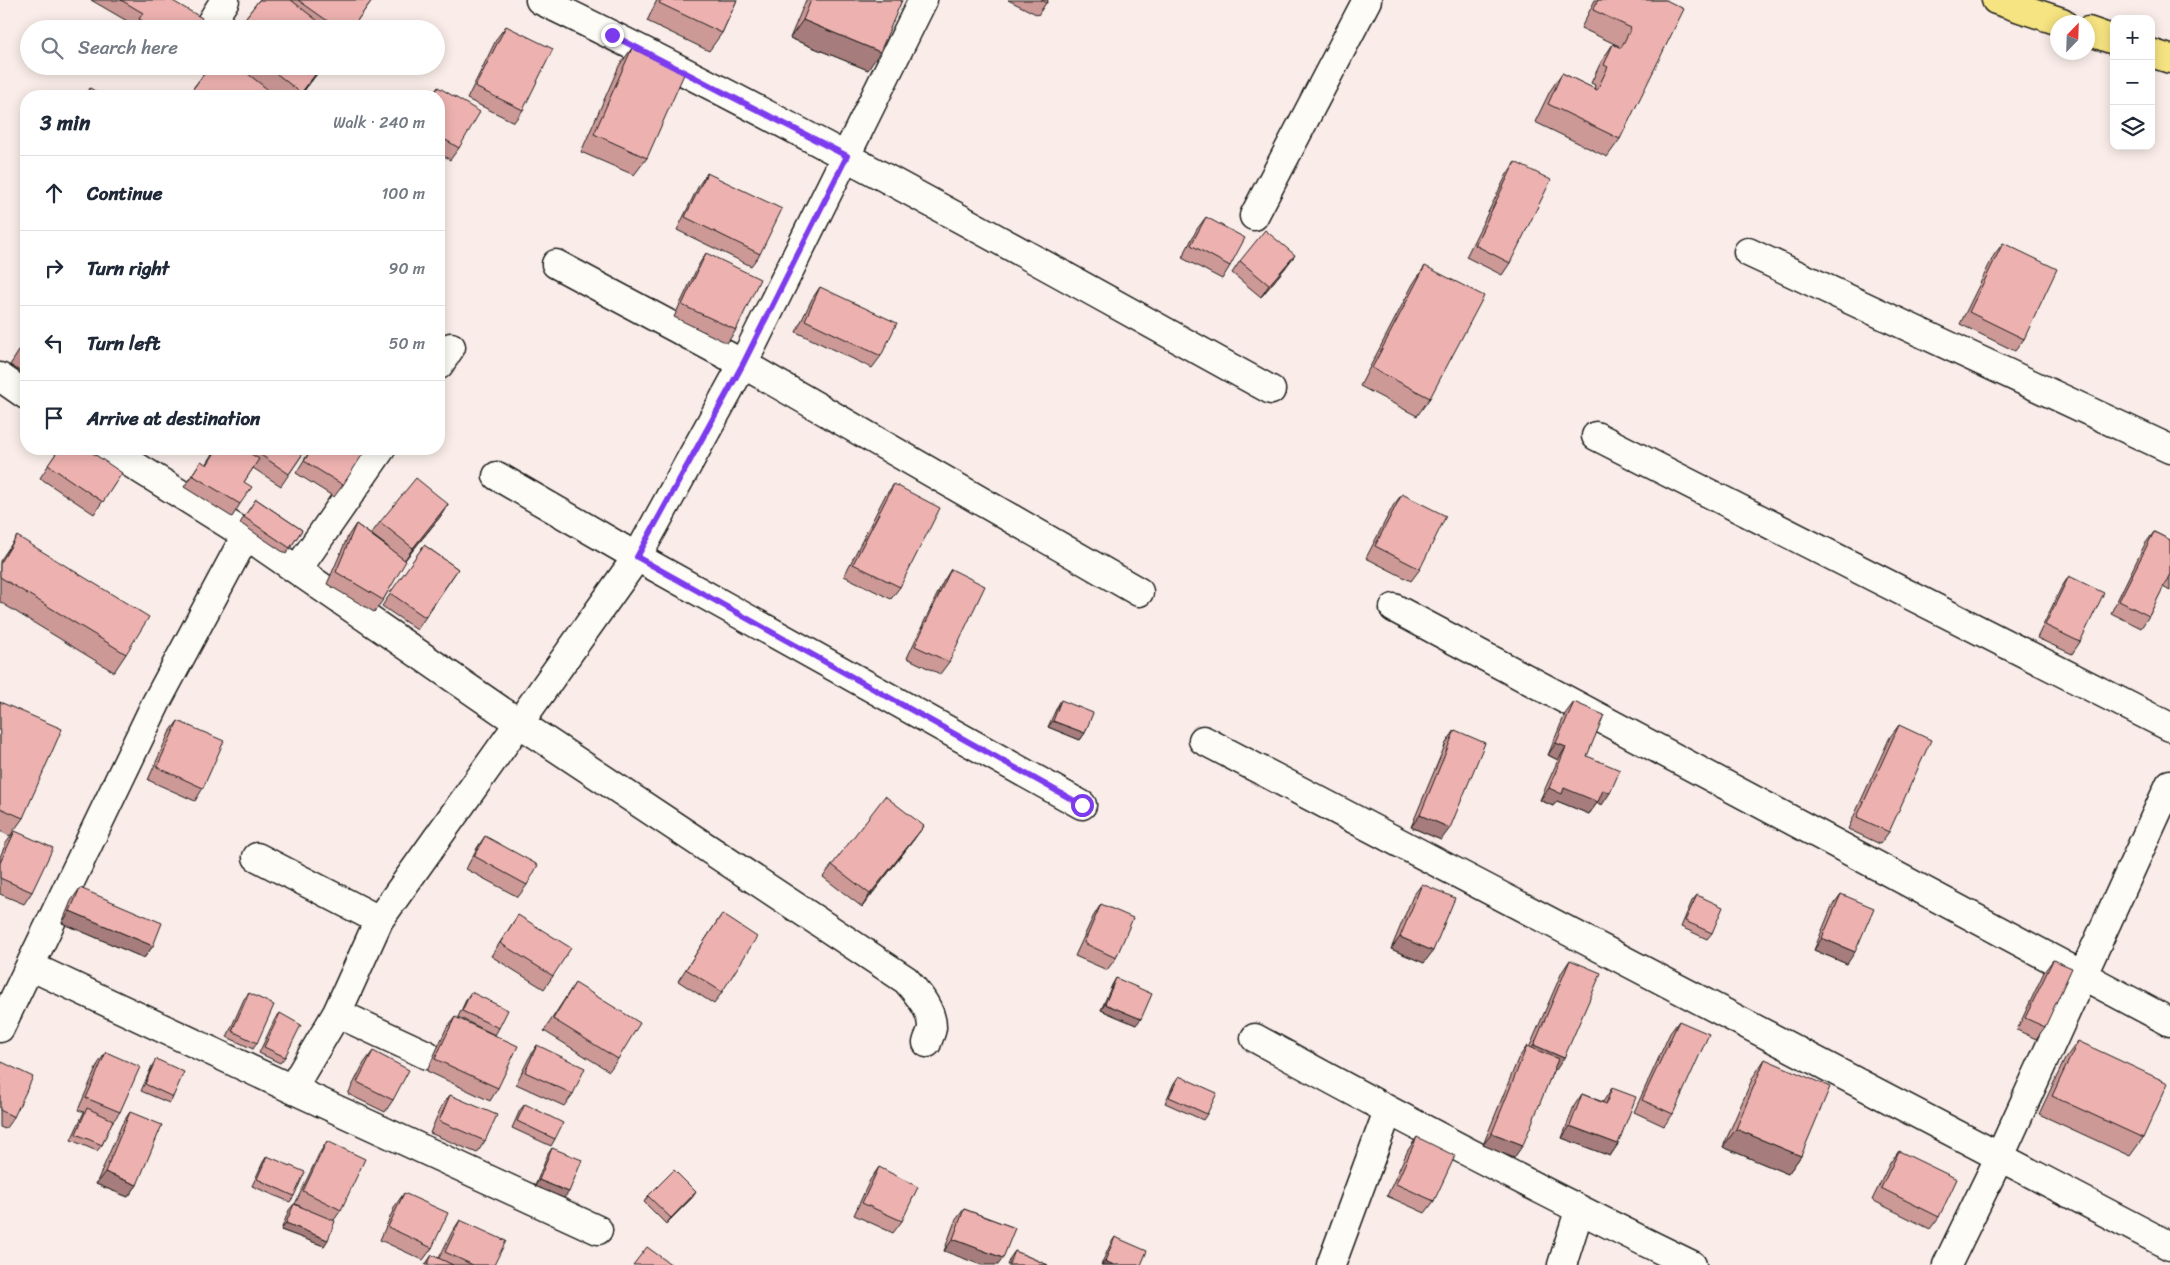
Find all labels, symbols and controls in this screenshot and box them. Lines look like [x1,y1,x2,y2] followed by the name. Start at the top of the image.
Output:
[2050,15,2095,60] north arrow
[2110,15,2155,150] map controls
[2110,15,2155,60] button: +
[20,20,445,75] search box
[601,24,624,47] route end
[78,31,178,64] text: Search here
[38,34,66,62] icon: search
[2110,60,2155,105] button: −
[40,104,90,142] text: 3 min
[2110,105,2155,150] button: layers
[333,108,425,137] text: Walk · 240 m
[87,177,163,210] text: Continue
[40,179,68,207] icon: ahead
[381,179,425,208] text: 100 m
[87,252,169,285] text: Turn right
[40,254,68,282] icon: right
[389,254,425,283] text: 90 m
[87,327,160,360] text: Turn left
[40,329,68,357] icon: left
[389,329,425,358] text: 50 m
[87,402,260,435] text: Arrive at destination
[40,404,68,432] icon: arrive
[1071,794,1094,817] route start

